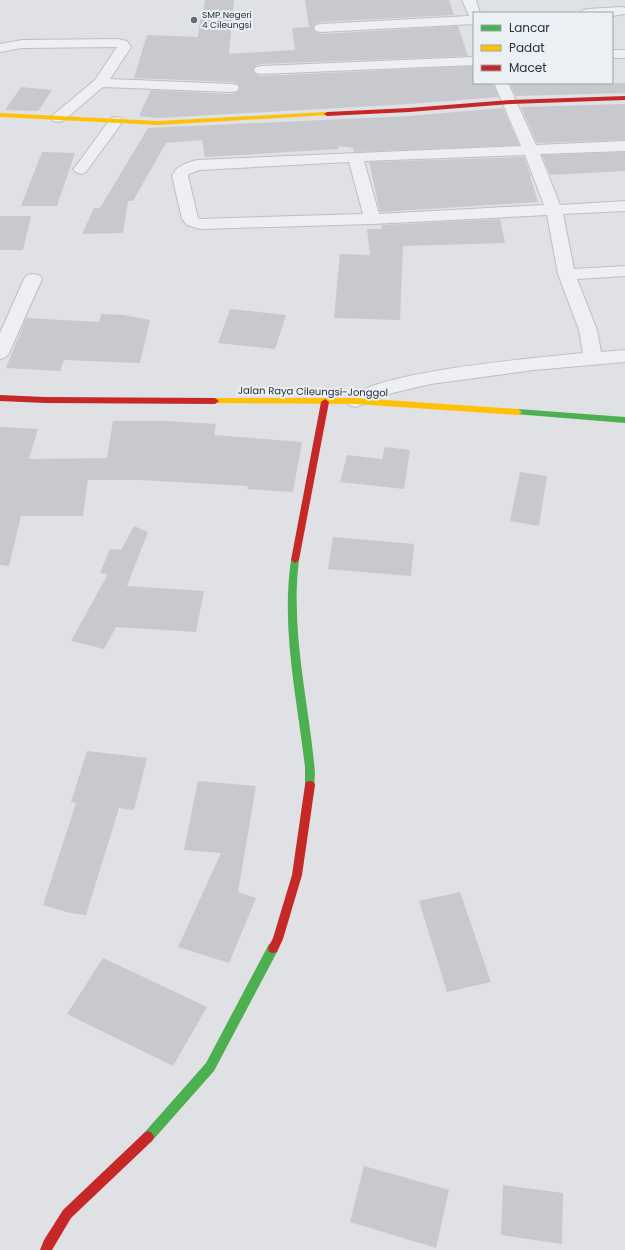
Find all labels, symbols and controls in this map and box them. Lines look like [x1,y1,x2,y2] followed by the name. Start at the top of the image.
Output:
[202,9,252,31] place label: SMP Negeri 4 Cileungsi
[473,12,613,84] legend
[189,15,199,25] marker: SMP Negeri 4 Cileungsi
[509,19,550,36] text: Lancar
[509,39,545,56] text: Padat
[509,59,547,76] text: Macet
[238,383,388,400] street label: Jalan Raya Cileungsi-Jonggol

